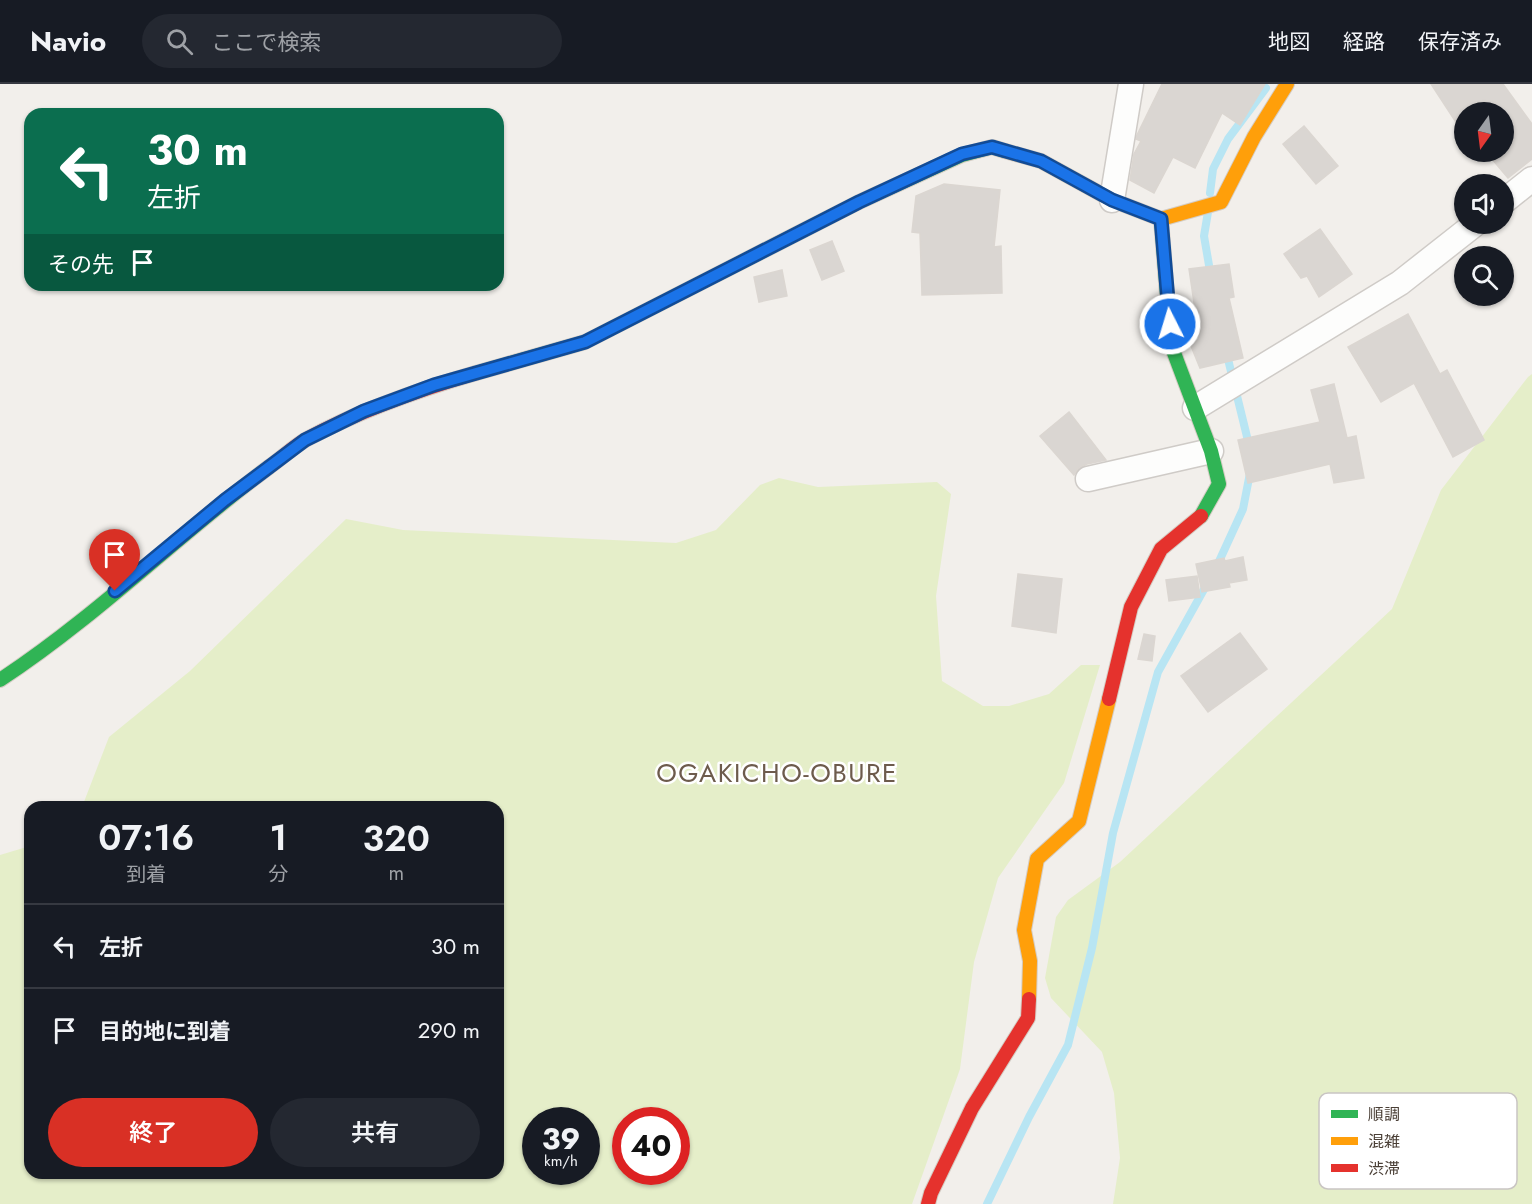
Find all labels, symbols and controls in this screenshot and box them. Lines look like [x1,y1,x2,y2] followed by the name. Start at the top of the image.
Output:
[142,14,562,68] search box
[30,21,106,62] text: Navio
[163,25,196,58] icon: search
[211,26,321,58] text: ここで検索
[1268,27,1310,57] text: 地図
[1343,27,1385,57] text: 経路
[1418,27,1502,57] text: 保存済み
[1454,102,1514,162] north arrow
[1454,102,1514,306] map controls
[147,120,248,181] text: 30 m
[48,132,126,210] icon: left
[1454,174,1514,234] button: sound
[147,178,201,217] text: 左折
[126,246,159,279] icon: arrive
[1454,246,1514,306] button: search
[48,248,114,280] text: その先
[1138,292,1202,356] position arrow
[89,529,140,591] pin
[98,538,131,571] icon: arrive
[656,754,898,792] district label: OGAKICHO-OBURE
[98,811,194,863] text: 07:16
[270,811,287,863] text: 1
[363,812,430,864] text: 320
[388,859,404,888] text: m
[126,860,166,889] text: 到着
[268,860,288,889] text: 分
[48,930,81,963] icon: left
[431,930,480,962] text: 30 m
[99,931,143,963] text: 左折
[48,1014,81,1047] icon: arrive
[418,1014,480,1046] text: 290 m
[99,1015,231,1047] text: 目的地に到着
[1319,1093,1517,1189] legend
[48,1098,258,1167] button: 終了
[270,1098,480,1167] button: 共有
[1368,1103,1400,1126] text: 順調
[612,1107,690,1185] speed limit sign: 40
[542,1117,580,1160] text: 39
[1368,1130,1400,1153] text: 混雑
[544,1150,578,1172] text: km/h
[1368,1157,1400,1180] text: 渋滞

